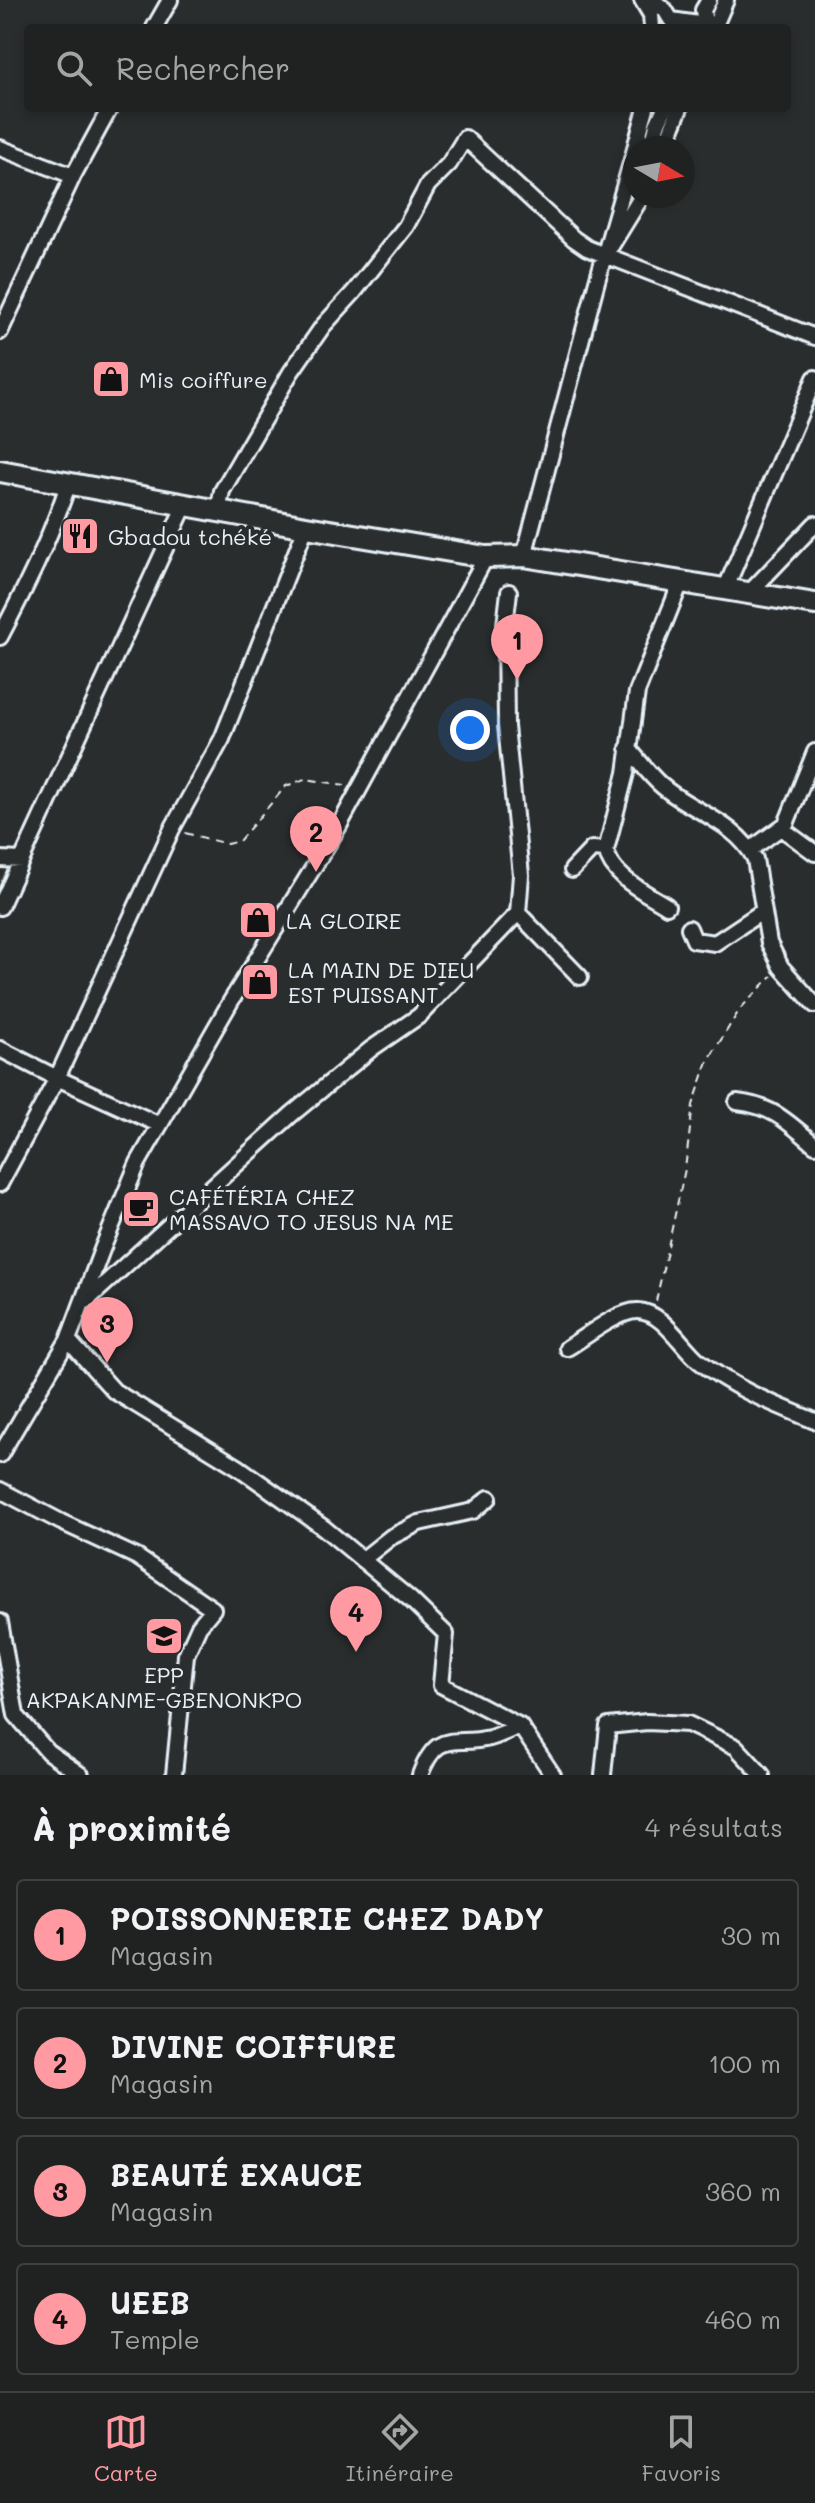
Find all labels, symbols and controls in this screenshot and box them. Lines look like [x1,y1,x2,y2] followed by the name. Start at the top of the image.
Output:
[24,24,791,112] search box
[52,46,96,90] icon: search
[116,48,290,88] text: Rechercher
[623,136,695,208] north arrow
[90,358,132,400] shop icon: Mis coiffure
[139,365,268,394] place label: Mis coiffure
[59,515,101,557] restaurant icon: Gbadou tchéké
[108,522,272,551] place label: Gbadou tchéké
[491,614,543,680] pin: 1
[450,710,490,750] your location
[290,806,342,872] pin: 2
[237,899,279,941] shop icon: LA GLOIRE
[286,906,401,935] place label: LA GLOIRE
[288,955,474,1009] place label: LA MAIN DE DIEU EST PUISSANT
[239,961,281,1003] shop icon: LA MAIN DE DIEU EST PUISSANT
[169,1182,454,1236] place label: CAFÉTÉRIA CHEZ MASSAVO TO JESUS NA ME
[120,1188,162,1230] cafe icon: CAFÉTÉRIA CHEZ MASSAVO TO JESUS NA ME
[81,1297,133,1363] pin: 3
[330,1586,382,1652] pin: 4
[143,1615,185,1657] school or university icon: EPP AKPAKANME-GBENONKPO
[26,1660,302,1714] place label: EPP AKPAKANME-GBENONKPO
[32,1805,231,1850] text: À proximité
[645,1810,783,1844] text: 4 résultats
[110,1898,544,1938] text: POISSONNERIE CHEZ DADY
[54,1918,66,1952] text: 1
[721,1918,781,1952] text: 30 m
[110,1938,213,1972] text: Magasin
[110,2026,396,2066] text: DIVINE COIFFURE
[53,2046,67,2080] text: 2
[708,2046,781,2080] text: 100 m
[110,2066,213,2100] text: Magasin
[110,2154,362,2194] text: BEAUTÉ EXAUCE
[52,2174,68,2208] text: 3
[705,2174,781,2208] text: 360 m
[110,2194,213,2228] text: Magasin
[110,2282,190,2322] text: UEEB
[52,2302,68,2336] text: 4
[705,2302,781,2336] text: 460 m
[110,2322,200,2356] text: Temple
[94,2410,158,2487] tab: Carte
[346,2410,454,2487] tab: Itinéraire
[642,2410,721,2487] tab: Favoris

